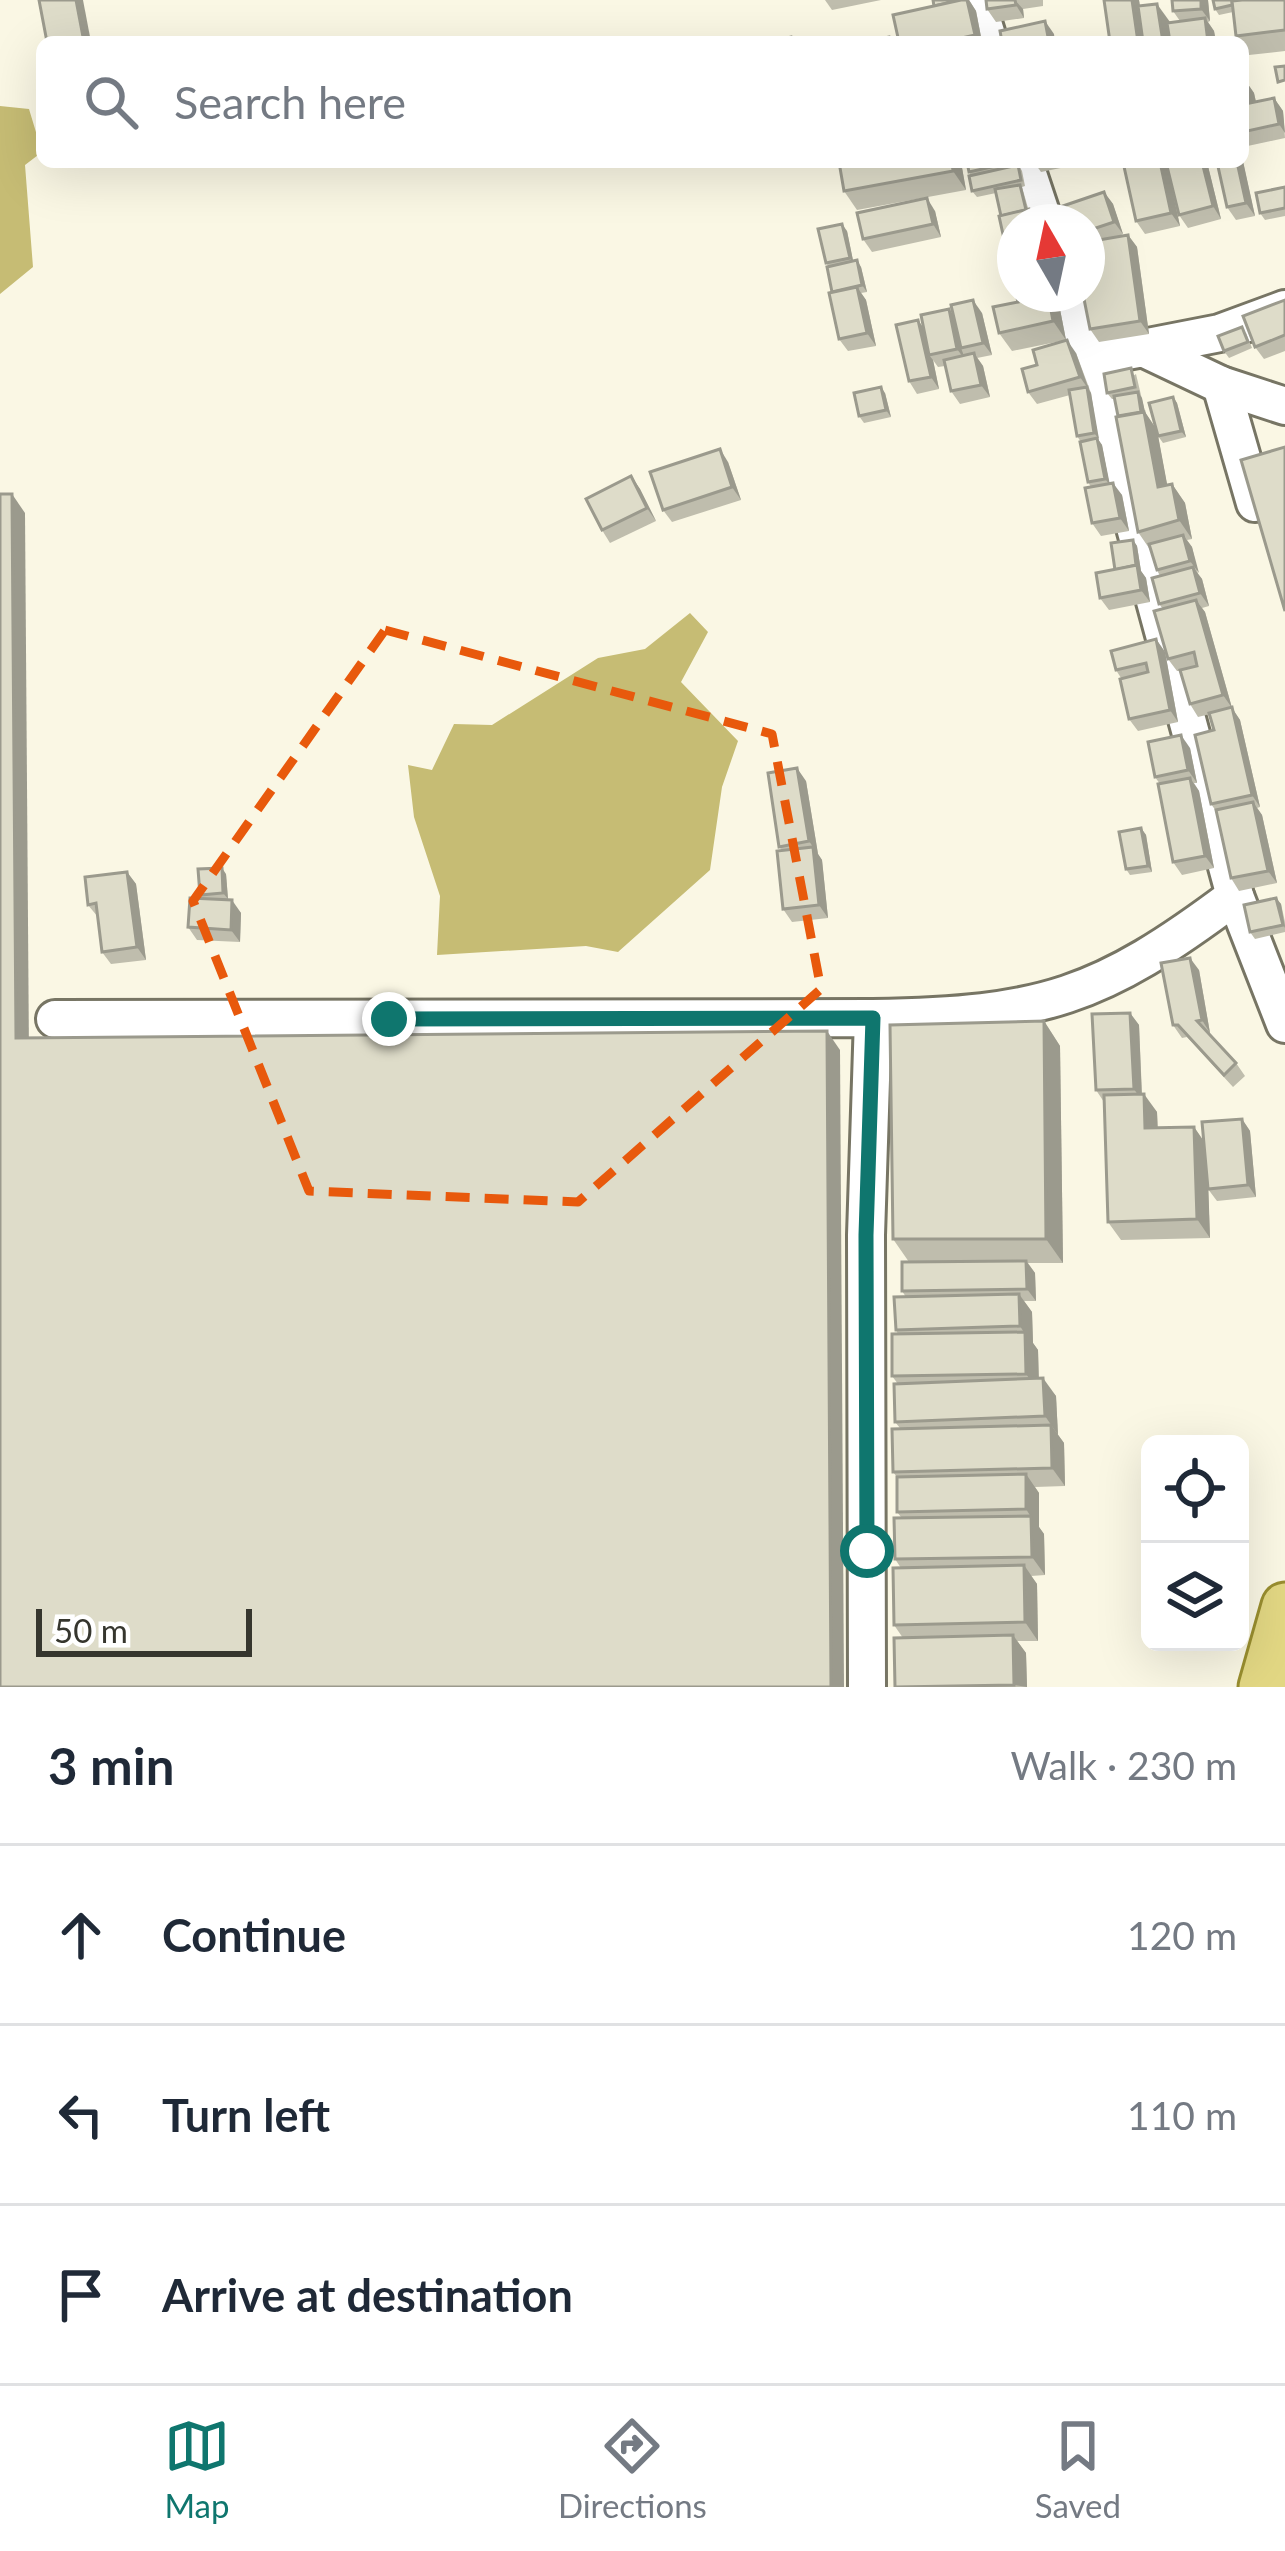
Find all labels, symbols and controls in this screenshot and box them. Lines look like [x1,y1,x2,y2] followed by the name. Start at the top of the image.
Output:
[36,36,1249,168] search box
[78,69,144,135] icon: search
[174,75,406,129] text: Search here
[997,204,1105,312] north arrow
[362,992,416,1046] route end
[1141,1435,1249,1651] map controls
[1141,1435,1249,1543] button: locate
[840,1524,894,1578] route start
[1141,1543,1249,1651] button: layers
[36,1603,252,1656] scale bar
[54,1610,128,1650] text: 50 m
[48,1735,174,1796] text: 3 min
[1010,1742,1237,1788] text: Walk · 230 m
[48,1902,114,1968] icon: ahead
[162,1908,346,1962] text: Continue
[1127,1912,1237,1958] text: 120 m
[48,2082,114,2148] icon: left
[162,2088,330,2142] text: Turn left
[1127,2092,1237,2138] text: 110 m
[48,2262,114,2328] icon: arrive
[162,2268,573,2322] text: Arrive at destination
[164,2413,230,2525] tab: Map
[558,2413,707,2525] tab: Directions
[1035,2413,1121,2525] tab: Saved

